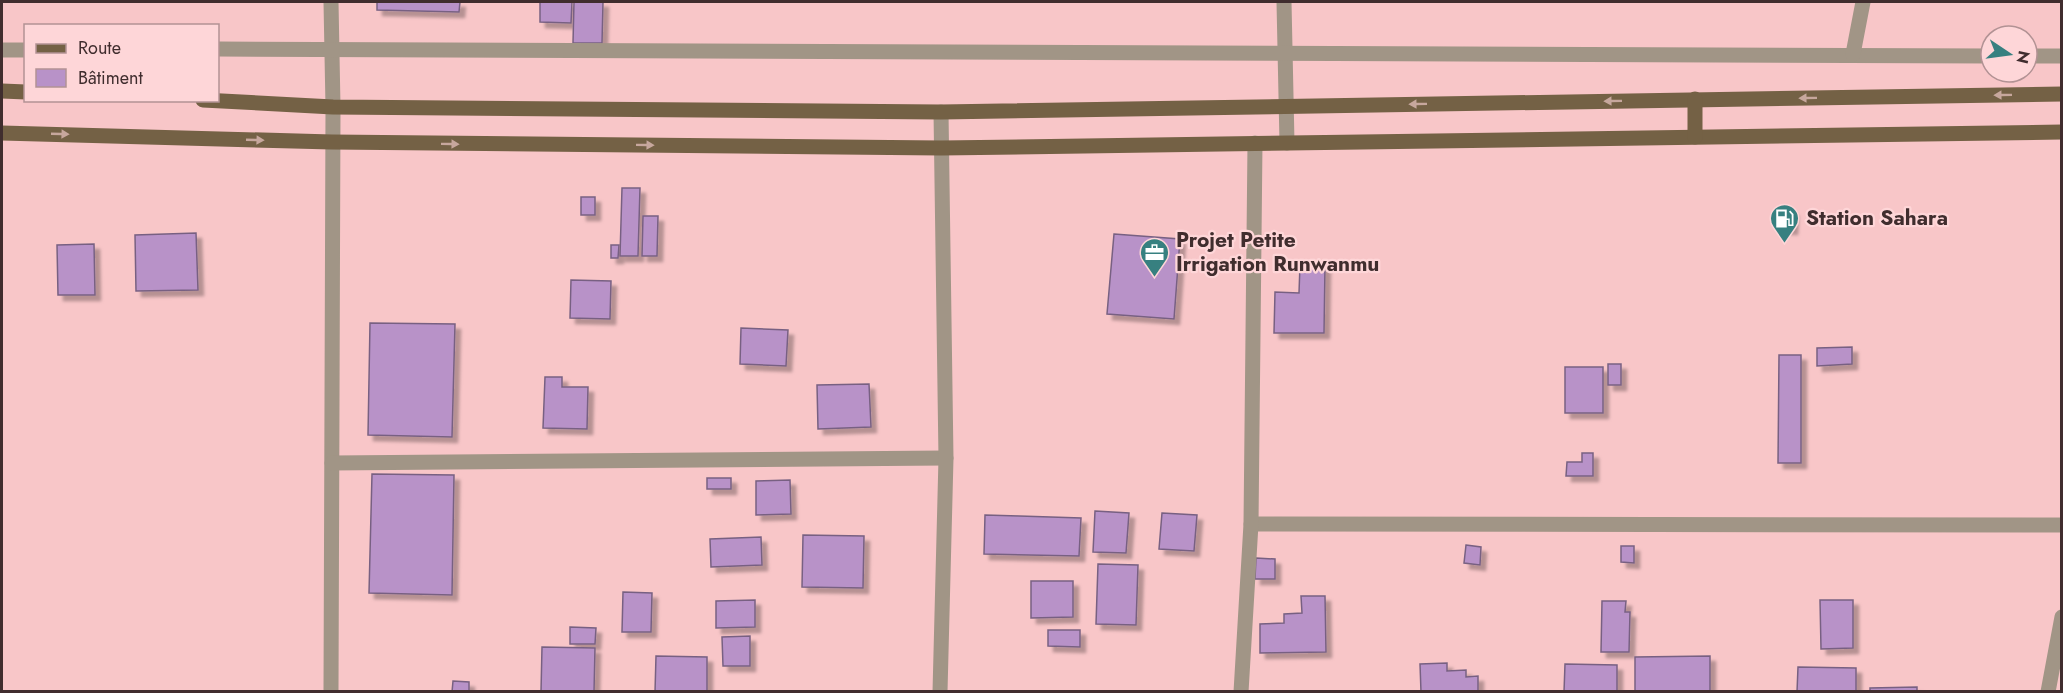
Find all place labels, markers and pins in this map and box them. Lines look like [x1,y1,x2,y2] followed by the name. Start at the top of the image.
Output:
[1769,202,1801,244] fuel station icon: Station Sahara
[1806,203,1948,233] place label: Station Sahara
[1176,225,1379,279] place label: Projet Petite Irrigation Runwanmu
[1139,236,1171,278] office icon: Projet Petite Irrigation Runwanmu

